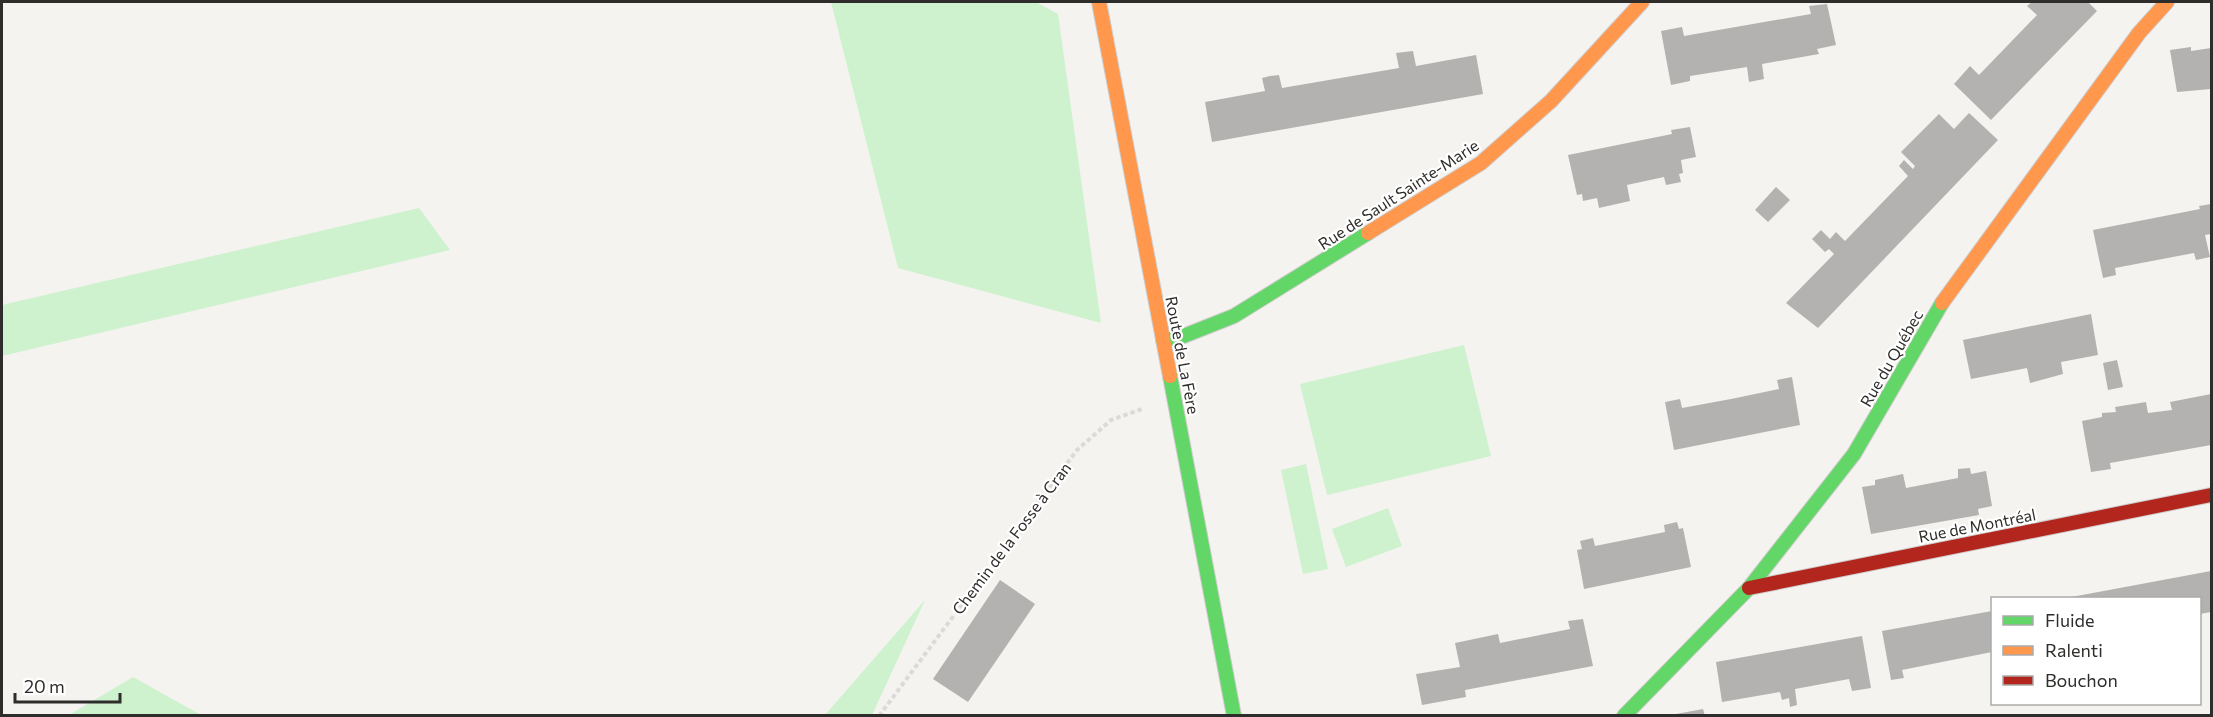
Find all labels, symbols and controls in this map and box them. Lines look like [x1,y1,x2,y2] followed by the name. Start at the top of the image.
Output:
[1314,135,1482,253] street label: Rue de Sault Sainte-Marie
[1162,294,1204,416] street label: Route de La Fère
[1856,306,1926,410] street label: Rue du Québec
[948,458,1074,618] street label: Chemin de la Fosse à Cran
[1917,504,2037,546] street label: Rue de Montréal
[1991,597,2201,705] legend
[2045,609,2094,631] text: Fluide
[2045,639,2103,661] text: Ralenti
[15,666,120,704] scale bar
[2045,669,2118,691] text: Bouchon
[24,675,65,697] text: 20 m

